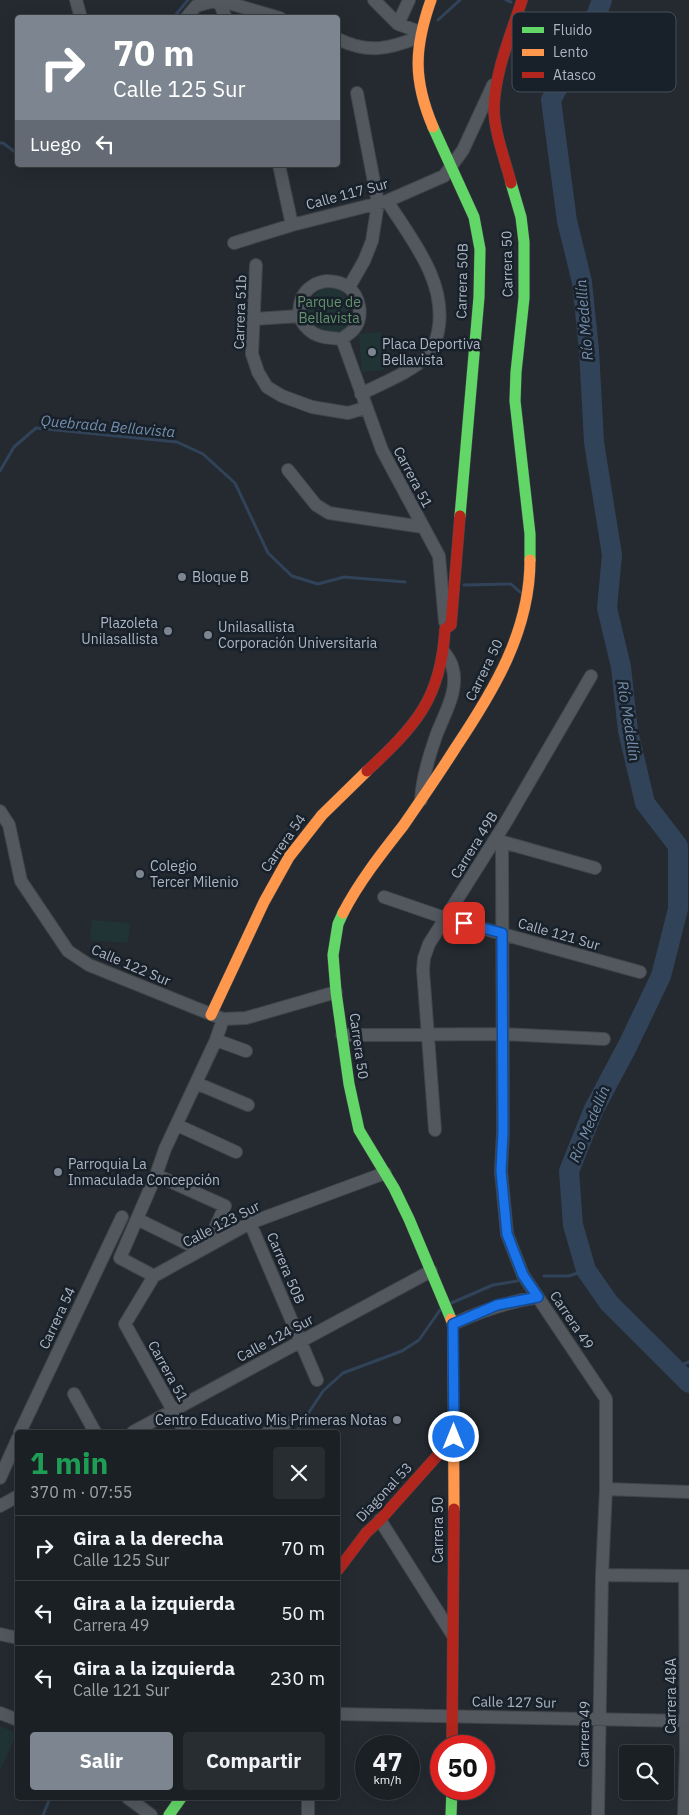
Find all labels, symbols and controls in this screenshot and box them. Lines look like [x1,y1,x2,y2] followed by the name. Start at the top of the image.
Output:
[512,12,676,92] legend
[553,21,592,39] text: Fluido
[113,30,195,76] text: 70 m
[30,35,95,100] icon: right
[553,43,588,61] text: Lento
[553,66,596,84] text: Atasco
[113,74,246,103] text: Calle 125 Sur
[91,130,119,158] icon: left
[30,132,81,156] text: Luego
[304,174,390,214] street label: Calle 117 Sur
[497,230,517,298] street label: Carrera 50
[452,243,472,319] street label: Carrera 50B
[230,274,250,350] street label: Carrera 51b
[571,279,597,361] water label: Río Medellín
[297,293,361,327] park label: Parque de Bellavista
[382,335,481,369] place label: Placa Deportiva Bellavista
[366,346,378,358] marker: Placa Deportiva Bellavista
[40,411,176,441] water label: Quebrada Bellavista
[389,443,437,511] street label: Carrera 51
[192,568,249,586] place label: Bloque B
[176,571,188,583] marker: Bloque B
[81,614,159,648] place label: Plazoleta Unilasallista
[218,618,378,652] place label: Unilasallista Corporación Universitaria
[162,625,174,637] marker: Plazoleta Unilasallista
[202,629,214,641] marker: Unilasallista Corporación Universitaria
[461,636,507,704] street label: Carrera 50
[613,679,645,763] water label: Río Medellín
[446,808,502,882] street label: Carrera 49B
[256,811,310,875] street label: Carrera 54
[150,857,239,891] place label: Colegio Tercer Milenio
[134,868,146,880] marker: Colegio Tercer Milenio
[443,902,485,944] pin
[450,909,478,937] icon: arrive
[516,914,602,954] street label: Calle 121 Sur
[89,940,173,990] street label: Calle 122 Sur
[345,1012,373,1080] street label: Carrera 50
[564,1083,614,1165] water label: Río Medellín
[68,1155,220,1189] place label: Parroquia La Inmaculada Concepción
[52,1166,64,1178] marker: Parroquia La Inmaculada Concepción
[179,1197,263,1251] street label: Calle 123 Sur
[263,1230,309,1306] street label: Carrera 50B
[35,1284,79,1352] street label: Carrera 54
[546,1287,598,1353] street label: Carrera 49
[233,1310,317,1366] street label: Calle 124 Sur
[144,1337,192,1405] street label: Carrera 51
[427,1410,479,1462] position arrow
[155,1411,387,1429] place label: Centro Educativo Mis Primeras Notas
[391,1414,403,1426] marker: Centro Educativo Mis Primeras Notas
[30,1443,108,1482] text: 1 min
[273,1447,325,1499] button: close
[352,1458,416,1526] street label: Diagonal 53
[30,1482,132,1502] text: 370 m · 07:55
[429,1497,447,1563] street label: Carrera 50
[73,1526,224,1550] text: Gira a la derecha
[30,1534,58,1562] icon: right
[281,1536,325,1560] text: 70 m
[73,1550,170,1570] text: Calle 125 Sur
[73,1591,235,1615] text: Gira a la izquierda
[30,1599,58,1627] icon: left
[281,1601,325,1625] text: 50 m
[73,1615,149,1635] text: Carrera 49
[73,1656,235,1680] text: Gira a la izquierda
[662,1658,680,1734] street label: Carrera 48A
[30,1664,58,1692] icon: left
[270,1666,325,1690] text: 230 m
[73,1680,170,1700] text: Calle 121 Sur
[472,1692,556,1712] street label: Calle 127 Sur
[574,1700,594,1768] street label: Carrera 49
[30,1732,173,1790] button: Salir
[183,1732,325,1790] button: Compartir
[430,1735,495,1800] speed limit sign: 50
[372,1745,403,1778] text: 47
[619,1745,674,1800] map controls
[619,1745,674,1800] button: search
[373,1772,402,1787] text: km/h

